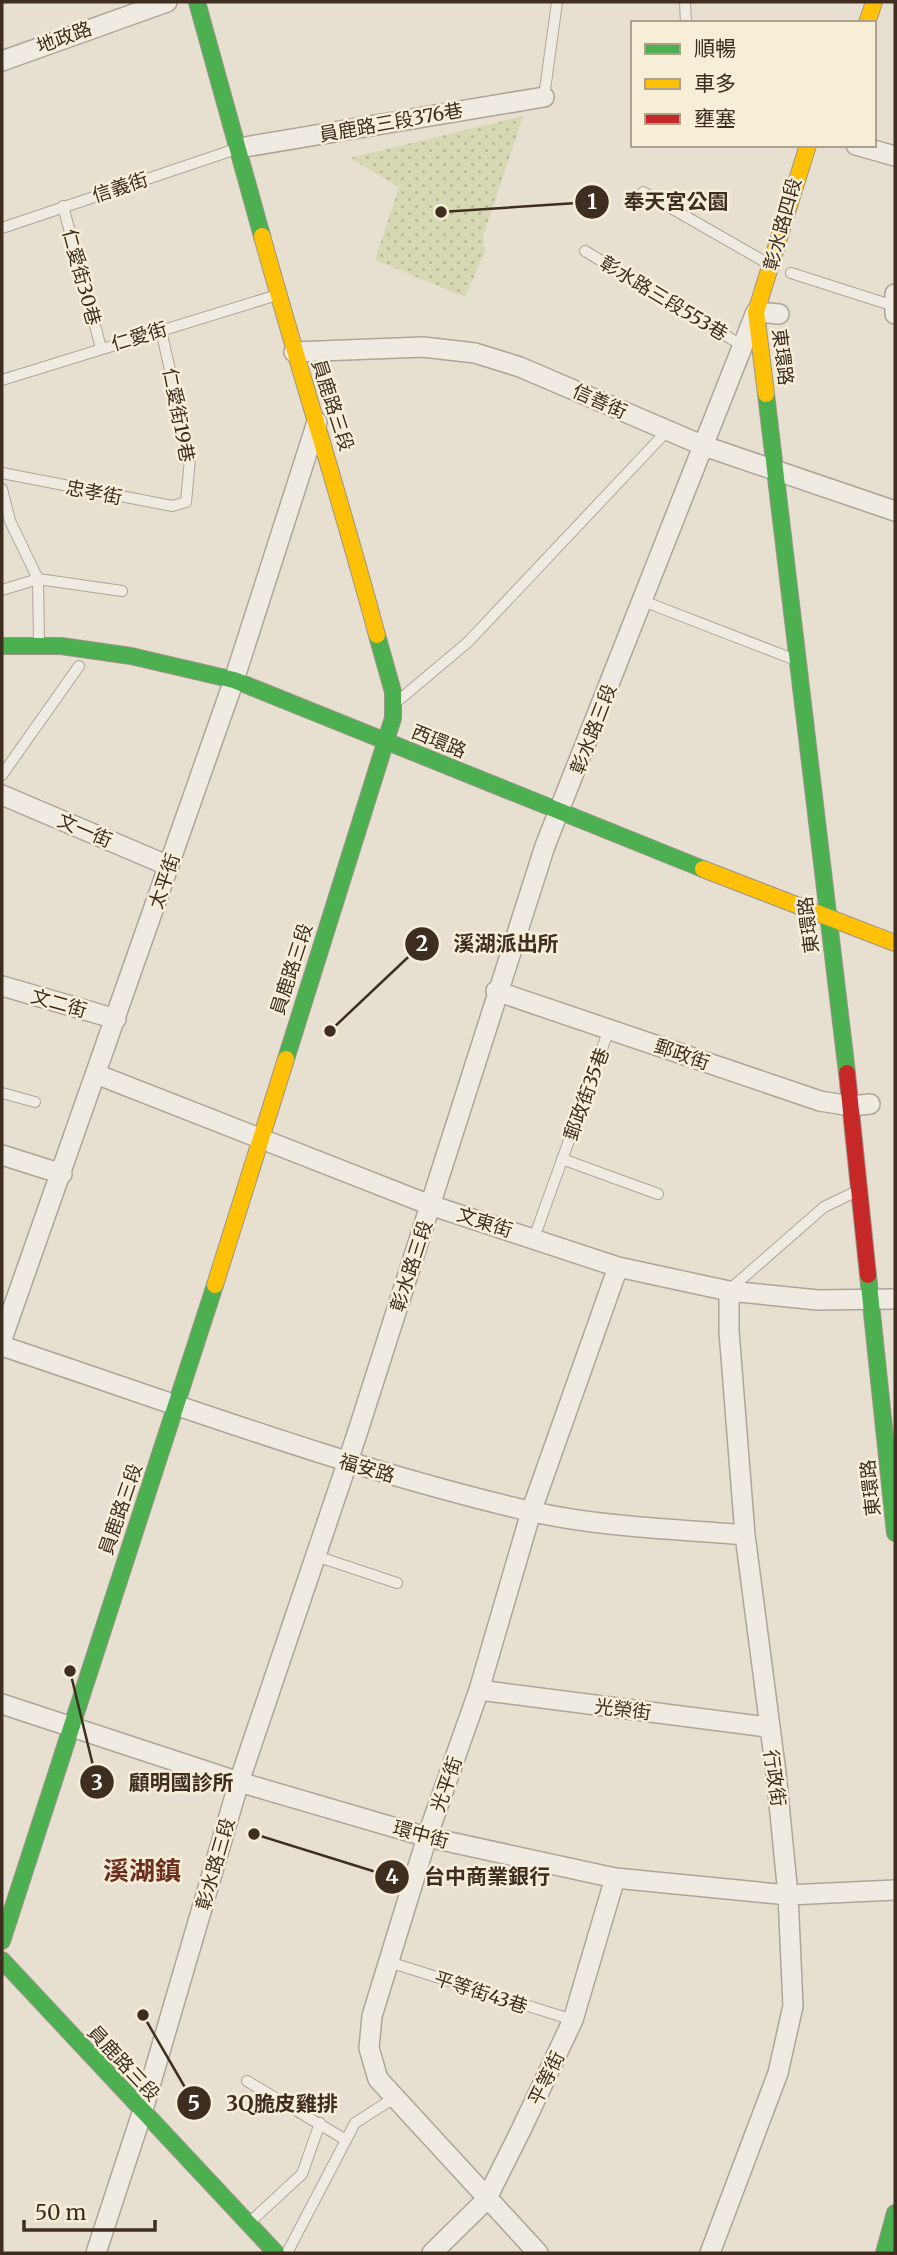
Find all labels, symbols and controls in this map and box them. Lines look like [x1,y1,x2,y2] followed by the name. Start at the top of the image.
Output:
[33,16,95,58] street label: 地政路
[631,21,876,147] legend
[694,35,736,62] text: 順暢
[694,70,736,97] text: 車多
[317,98,465,146] street label: 員鹿路三段376巷
[694,105,736,132] text: 壅塞
[89,167,151,207] street label: 信義街
[758,175,806,273] street label: 彰水路四段
[575,181,743,223] callout: 奉天宮公園
[587,188,597,215] text: 1
[624,188,729,215] text: 奉天宮公園
[58,226,106,328] street label: 仁愛街30巷
[596,250,732,346] street label: 彰水路三段553巷
[108,316,170,356] street label: 仁愛街
[768,327,798,387] street label: 東環路
[307,356,359,454] street label: 員鹿路三段
[158,366,200,464] street label: 仁愛街19巷
[569,378,631,424] street label: 信善街
[64,475,124,509] street label: 忠孝街
[565,680,621,778] street label: 彰水路三段
[408,719,470,763] street label: 西環路
[54,808,116,852] street label: 文一街
[143,850,185,912] street label: 太平街
[793,895,823,955] street label: 東環路
[265,920,317,1018] street label: 員鹿路三段
[405,923,573,965] callout: 溪湖派出所
[416,930,428,957] text: 2
[454,930,559,957] text: 溪湖派出所
[28,984,90,1022] street label: 文二街
[651,1033,713,1075] street label: 郵政街
[558,1044,614,1144] street label: 郵政街35巷
[454,1202,516,1242] street label: 文東街
[385,1217,437,1315] street label: 彰水路三段
[336,1449,398,1487] street label: 福安路
[855,1458,885,1518] street label: 東環路
[93,1460,147,1558] street label: 員鹿路三段
[593,1694,653,1724] street label: 光榮街
[759,1748,791,1808] street label: 行政街
[425,1753,467,1815] street label: 光平街
[79,1761,247,1803] callout: 顧明國診所
[91,1769,103,1796] text: 3
[129,1769,234,1796] text: 顧明國診所
[190,1815,240,1913] street label: 彰水路三段
[390,1815,452,1853] street label: 環中街
[103,1854,181,1887] district label: 溪湖鎮
[375,1856,564,1898] callout: 台中商業銀行
[385,1863,399,1890] text: 4
[424,1863,550,1890] text: 台中商業銀行
[431,1966,531,2018] street label: 平等街43巷
[83,2020,165,2106] street label: 員鹿路三段
[523,2047,569,2109] street label: 平等街
[177,2082,351,2124] callout: 3Q脆皮雞排
[188,2090,200,2117] text: 5
[226,2090,338,2117] text: 3Q脆皮雞排
[24,2188,156,2232] scale bar
[35,2199,86,2226] text: 50 m

